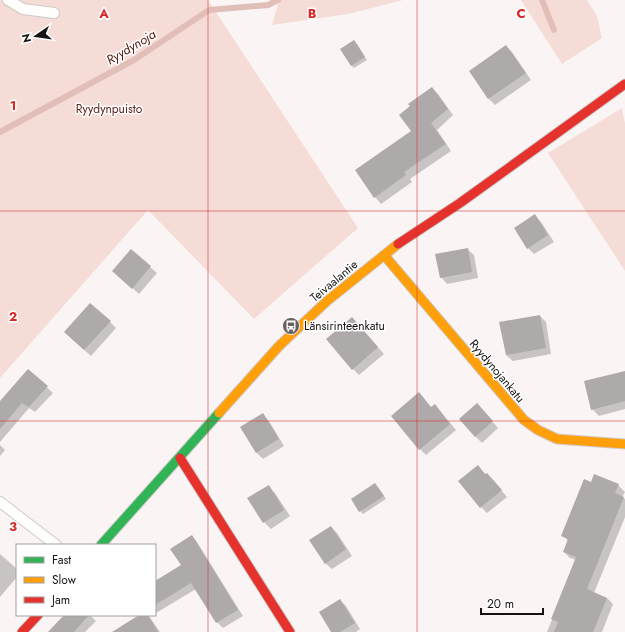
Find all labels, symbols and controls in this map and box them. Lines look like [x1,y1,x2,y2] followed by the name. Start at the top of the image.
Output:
[98,4,109,23] text: A
[308,4,317,23] text: B
[516,4,526,23] text: C
[16,16,56,56] north arrow
[102,25,160,69] water label: Ryydynoja
[17,32,35,44] text: N
[10,96,16,115] text: 1
[76,100,143,118] park label: Ryydynpuisto
[306,256,362,306] street label: Teivaalantie
[9,307,17,326] text: 2
[281,316,301,336] bus stop icon: Länsirinteenkatu
[304,317,385,335] place label: Länsirinteenkatu
[465,335,529,407] street label: Ryydynojankatu
[9,517,17,536] text: 3
[16,544,156,616] legend
[52,551,71,569] text: Fast
[52,571,77,589] text: Slow
[481,590,543,616] scale bar
[50,591,70,609] text: Jam
[487,595,514,613] text: 20 m

